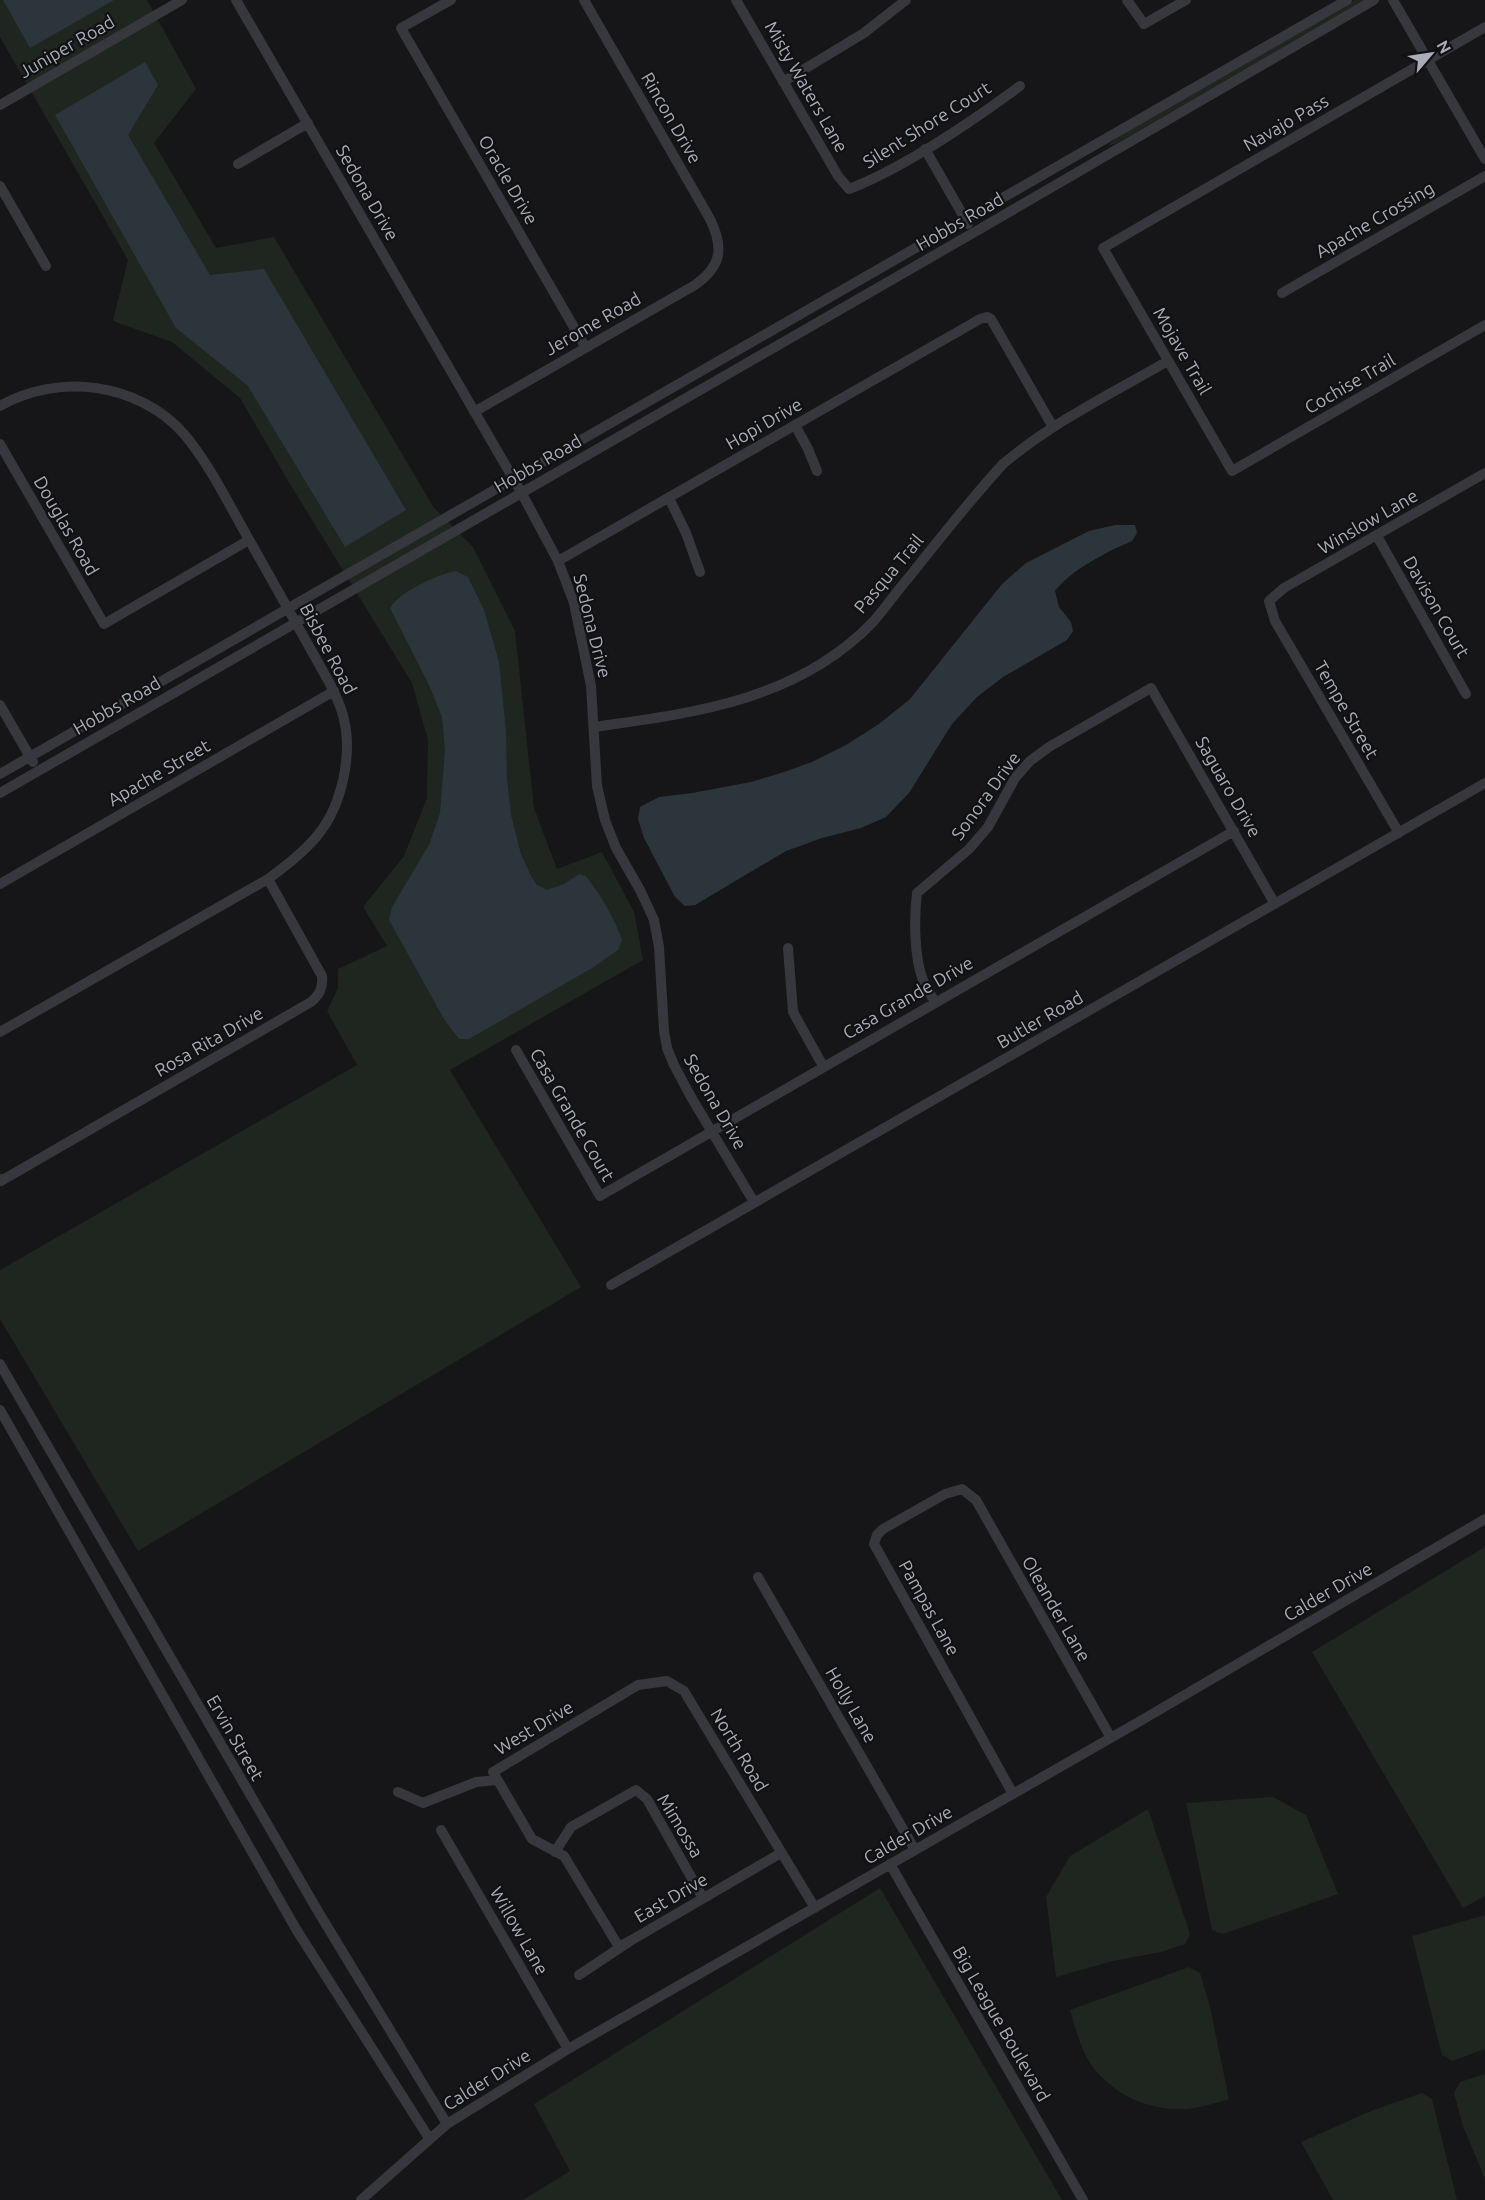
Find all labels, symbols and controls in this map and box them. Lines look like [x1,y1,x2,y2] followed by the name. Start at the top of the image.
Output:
[15,11,118,81] street label: Juniper Road
[761,18,852,155] street label: Misty Waters Lane
[1401,24,1461,84] north arrow
[1433,37,1455,56] text: N
[638,68,706,167] street label: Rincon Drive
[859,77,994,172] street label: Silent Shore Court
[1240,90,1332,154] street label: Navajo Pass
[475,131,542,228] street label: Oracle Drive
[333,141,403,244] street label: Sedona Drive
[1312,177,1437,261] street label: Apache Crossing
[912,188,1007,254] street label: Hobbs Road
[541,288,644,359] street label: Jerome Road
[1150,303,1216,398] street label: Mojave Trail
[1301,349,1398,417] street label: Cochise Trail
[722,393,805,453] street label: Hopi Drive
[490,430,585,496] street label: Hobbs Road
[30,472,103,579] street label: Douglas Road
[1314,485,1421,558] street label: Winslow Lane
[850,530,927,617] street label: Pasqua Trail
[1400,552,1474,661] street label: Davison Court
[570,572,616,680] street label: Sedona Drive
[297,600,361,697] street label: Bisbee Road
[1311,657,1383,762] street label: Tempe Street
[69,672,164,738] street label: Hobbs Road
[1192,733,1266,840] street label: Saguaro Drive
[104,735,213,809] street label: Apache Street
[947,748,1024,843] street label: Sonora Drive
[839,952,976,1043] street label: Casa Grande Drive
[993,987,1086,1052] street label: Butler Road
[151,1002,266,1080] street label: Rosa Rita Drive
[527,1045,619,1184] street label: Casa Grande Court
[681,1050,751,1153] street label: Sedona Drive
[1019,1552,1095,1665] street label: Oleander Lane
[895,1556,964,1659] street label: Pampas Lane
[1280,1558,1375,1625] street label: Calder Drive
[822,1663,882,1746] street label: Holly Lane
[203,1691,268,1784] street label: Ervin Street
[491,1696,576,1758] street label: West Drive
[707,1704,772,1795] street label: North Road
[654,1790,708,1861] street label: Mimossa
[860,1801,955,1868] street label: Calder Drive
[630,1868,711,1926] street label: East Drive
[487,1883,553,1978] street label: Willow Lane
[949,1942,1054,2105] street label: Big League Boulevard
[439,2044,534,2114] street label: Calder Drive

